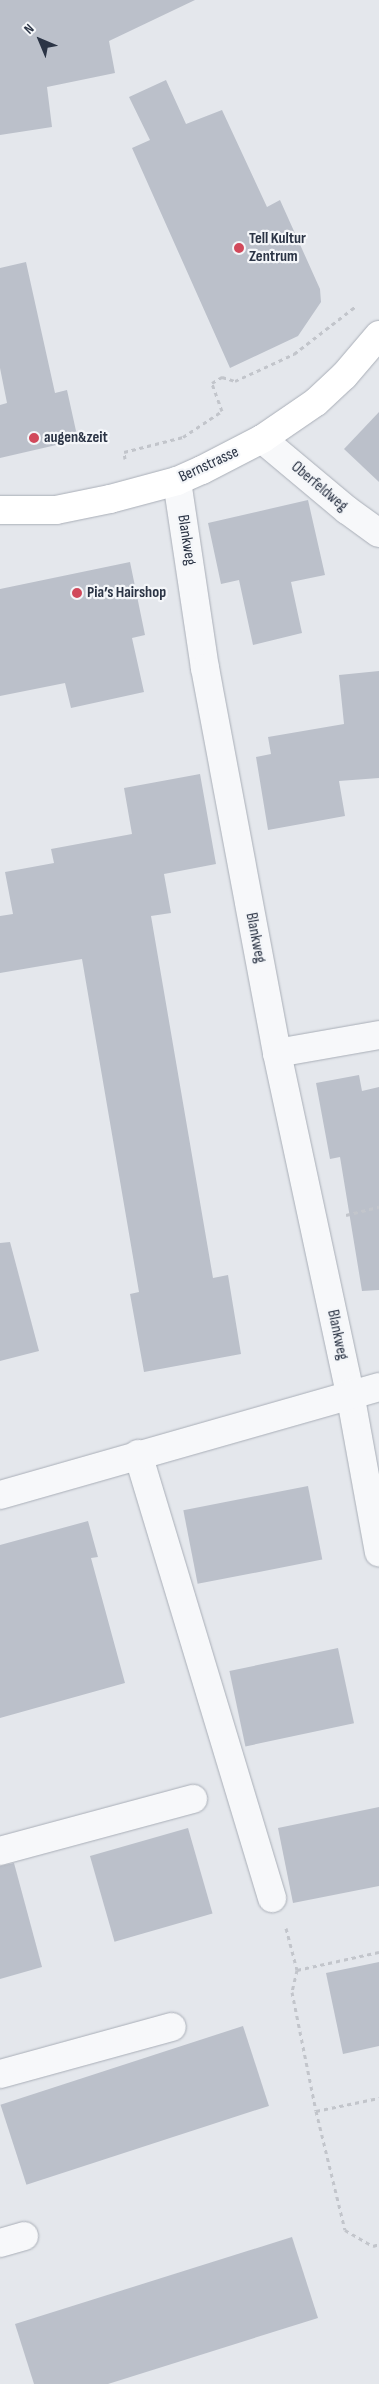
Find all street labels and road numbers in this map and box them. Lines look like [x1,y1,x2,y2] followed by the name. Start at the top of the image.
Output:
[176,443,242,487] street label: Bernstrasse
[287,458,351,516] street label: Oberfeldweg
[173,513,199,567] street label: Blankweg
[241,911,269,965] street label: Blankweg
[322,1308,352,1362] street label: Blankweg

